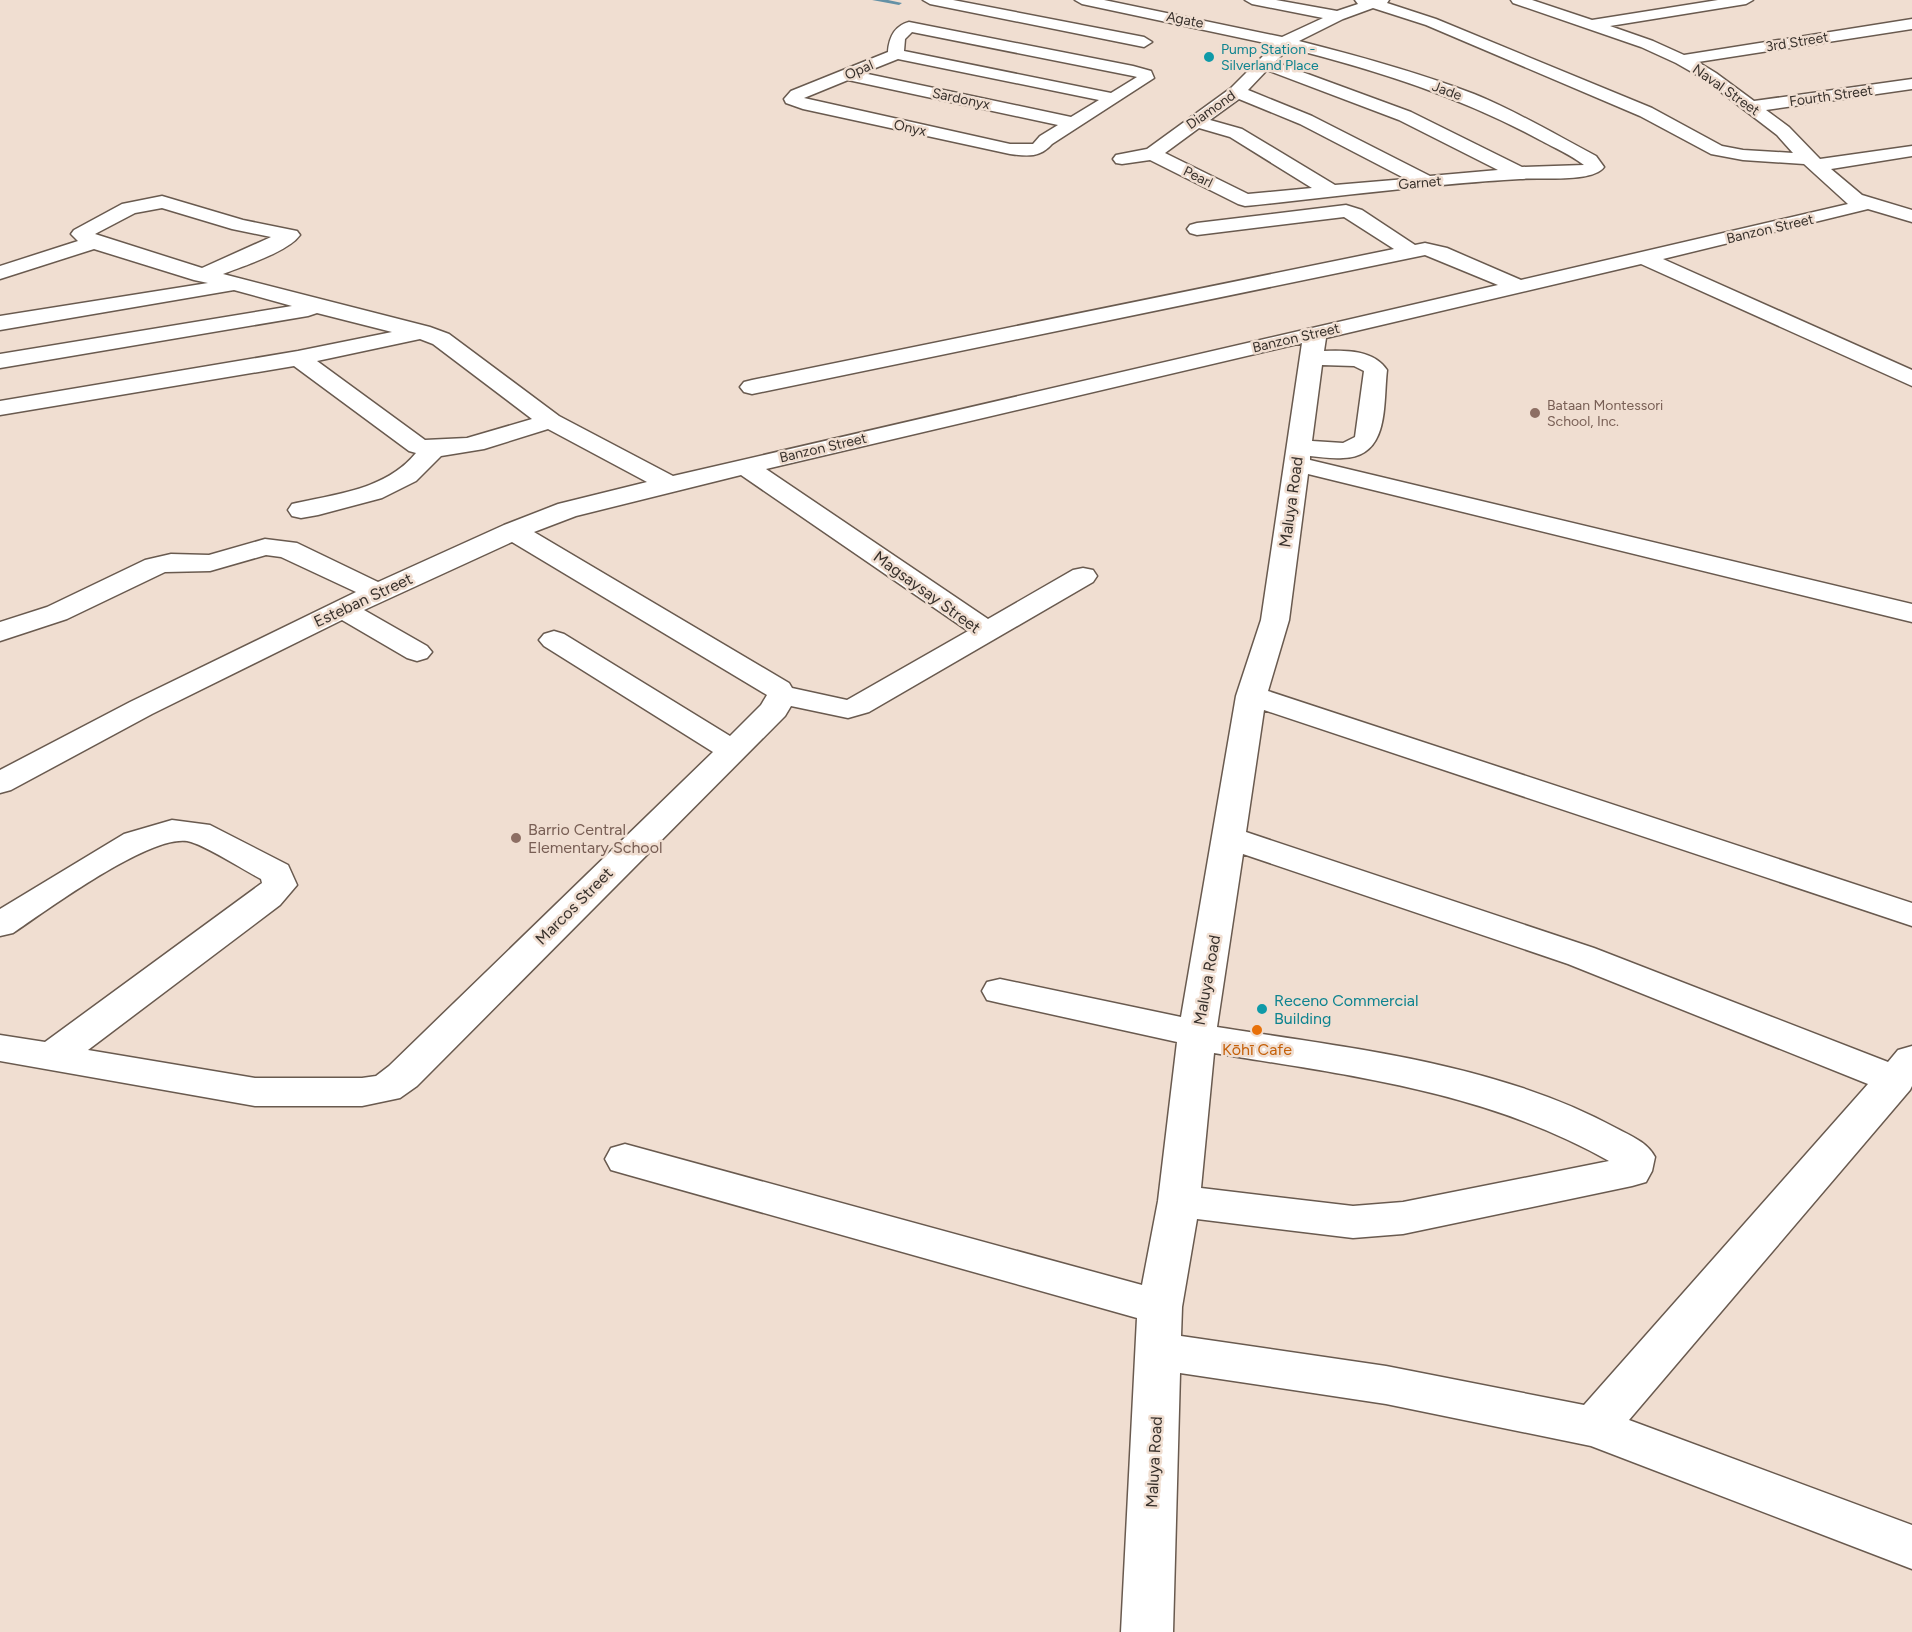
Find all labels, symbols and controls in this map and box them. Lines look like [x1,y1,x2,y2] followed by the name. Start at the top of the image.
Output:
[1165,8,1205,32] street label: Agate
[1764,29,1830,55] street label: 3rd Street
[1221,41,1319,74] place label: Pump Station - Silverland Place
[1202,50,1216,64] marker: Pump Station - Silverland Place
[842,56,876,84] street label: Opal
[1689,61,1763,119] street label: Naval Street
[1430,78,1464,104] street label: Jade
[1788,82,1874,110] street label: Fourth Street
[931,85,992,113] street label: Sardonyx
[1183,87,1239,133] street label: Diamond
[892,116,928,140] street label: Onyx
[1181,163,1215,191] street label: Pearl
[1398,173,1442,193] street label: Garnet
[1725,211,1815,247] street label: Banzon Street
[1251,320,1341,356] street label: Banzon Street
[1547,397,1663,430] place label: Bataan Montessori School, Inc.
[1528,406,1542,420] marker: Bataan Montessori School, Inc.
[778,430,868,466] street label: Banzon Street
[1275,455,1307,549] street label: Maluya Road
[870,547,984,637] street label: Magsaysay Street
[311,569,415,631] street label: Esteban Street
[528,820,662,857] place label: Barrio Central Elementary School
[509,831,523,845] marker: Barrio Central Elementary School
[531,863,617,949] street label: Marcos Street
[1190,933,1224,1027] street label: Maluya Road
[1274,991,1419,1028] place label: Receno Commercial Building
[1255,1002,1269,1016] marker: Receno Commercial Building
[1250,1023,1264,1037] marker: Kōhī Cafe
[1222,1040,1292,1059] place label: Kōhī Cafe
[1142,1416,1166,1508] street label: Maluya Road

